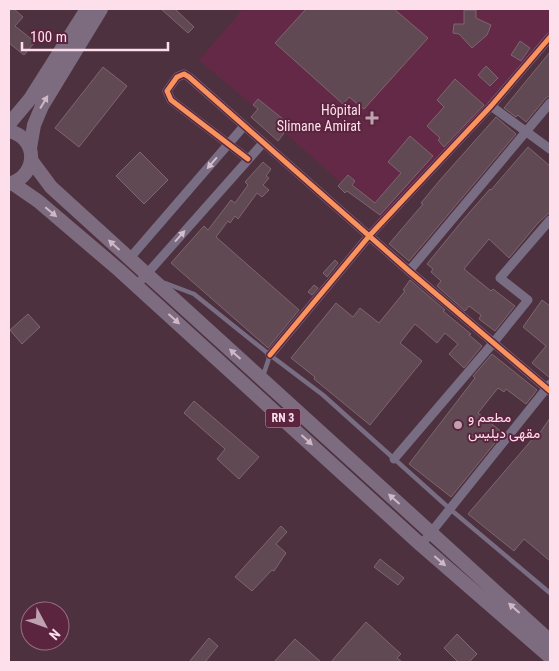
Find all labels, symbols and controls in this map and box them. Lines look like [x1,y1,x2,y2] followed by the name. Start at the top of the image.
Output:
[22,20,169,52] scale bar
[30,28,67,46] text: 100 m
[40,96,49,109] one-way arrow
[277,102,361,134] place label: Hôpital Slimane Amirat
[365,111,379,125] marker: Hôpital Slimane Amirat
[206,156,218,168] one-way arrow
[45,206,57,217] one-way arrow
[175,229,186,242] one-way arrow
[109,239,121,251] one-way arrow
[167,313,179,325] one-way arrow
[229,348,241,360] one-way arrow
[266,408,300,428] road number: RN 3
[468,409,540,442] place label: مطعم و مقهى ديليس
[452,419,464,431] marker: مطعم و مقهى ديليس
[300,434,312,446] one-way arrow
[388,493,400,505] one-way arrow
[433,555,445,567] one-way arrow
[20,601,70,651] north arrow
[509,602,521,614] one-way arrow
[46,626,64,643] text: N

